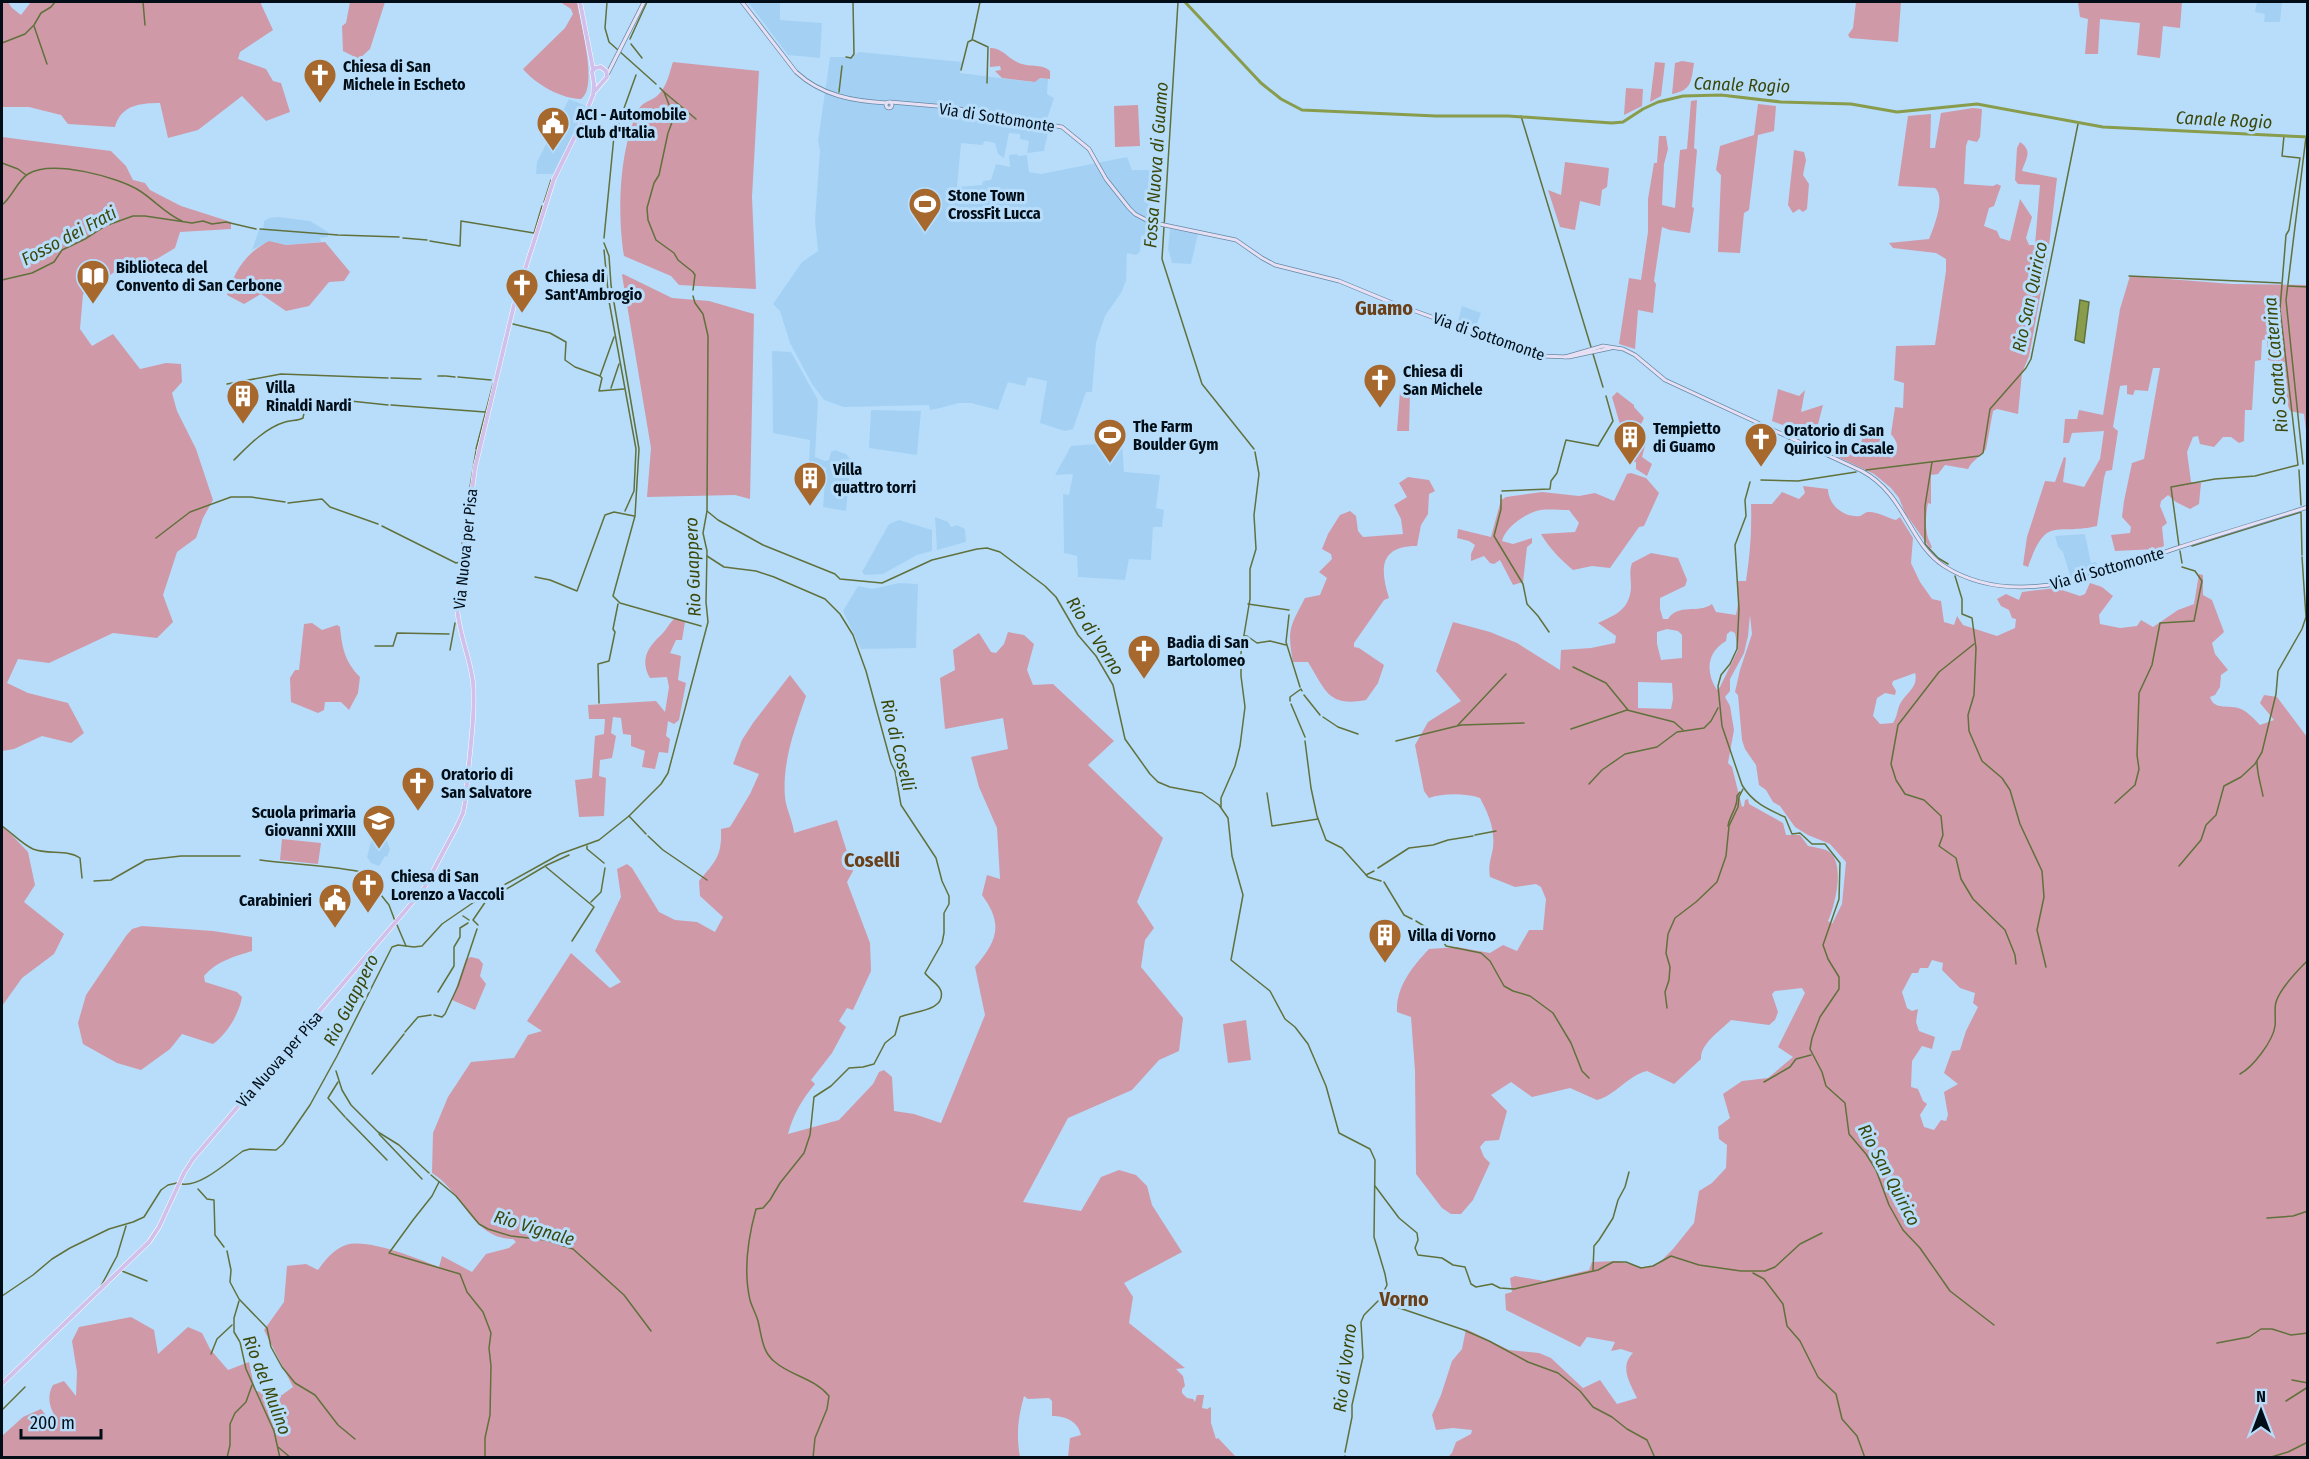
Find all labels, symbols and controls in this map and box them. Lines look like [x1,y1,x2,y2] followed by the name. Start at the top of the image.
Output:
[302,57,338,104] church icon: Chiesa di San Michele in Escheto
[343,57,466,94] place label: Chiesa di San Michele in Escheto
[1693,72,1791,98] water label: Canale Rogio
[1139,81,1173,249] water label: Fossa Nuova di Guamo
[938,99,1056,136] street label: Via di Sottomonte
[535,105,571,152] public building icon: ACI - Automobile Club d'Italia
[575,105,687,142] place label: ACI - Automobile Club d'Italia
[2175,106,2273,134] water label: Canale Rogio
[907,186,943,233] sports icon: Stone Town CrossFit Lucca
[948,186,1041,223] place label: Stone Town CrossFit Lucca
[18,201,121,270] water label: Fosso dei Frati
[2008,240,2052,354] water label: Rio San Quirico
[75,258,111,305] library icon: Biblioteca del Convento di San Cerbone
[116,258,282,295] place label: Biblioteca del Convento di San Cerbone
[504,267,540,314] church icon: Chiesa di Sant'Ambrogio
[545,267,643,304] place label: Chiesa di Sant'Ambrogio
[1355,296,1413,320] district label: Guamo
[2259,296,2293,434] water label: Rio Santa Caterina
[1430,308,1547,365] street label: Via di Sottomonte
[1362,362,1398,409] church icon: Chiesa di San Michele
[1403,362,1483,399] place label: Chiesa di San Michele
[225,378,261,425] building icon: Villa Rinaldi Nardi
[265,378,352,415] place label: Villa Rinaldi Nardi
[1092,417,1128,464] sports icon: The Farm Boulder Gym
[1133,417,1218,454] place label: The Farm Boulder Gym
[1612,419,1648,466] building icon: Tempietto di Guamo
[1653,419,1721,456] place label: Tempietto di Guamo
[1743,421,1779,468] church icon: Oratorio di San Quirico in Casale
[1784,421,1894,458] place label: Oratorio di San Quirico in Casale
[792,460,828,507] building icon: Villa quattro torri
[832,460,916,497] place label: Villa quattro torri
[450,488,481,610] street label: Via Nuova per Pisa
[680,517,706,617] water label: Rio Guappero
[2048,543,2166,594] street label: Via di Sottomonte
[1061,593,1129,679] water label: Rio di Vorno
[1126,633,1162,680] church icon: Badia di San Bartolomeo
[1167,633,1249,670] place label: Badia di San Bartolomeo
[876,697,920,794] water label: Rio di Coselli
[400,765,436,812] church icon: Oratorio di San Salvatore
[441,765,532,802] place label: Oratorio di San Salvatore
[252,803,356,840] place label: Scuola primaria Giovanni XXIII
[361,803,397,850] school or university icon: Scuola primaria Giovanni XXIII
[844,848,900,872] district label: Coselli
[350,867,386,914] church icon: Chiesa di San Lorenzo a Vaccoli
[391,867,504,904] place label: Chiesa di San Lorenzo a Vaccoli
[317,882,353,929] public building icon: Carabinieri
[239,891,312,910] place label: Carabinieri
[1367,917,1403,964] building icon: Villa di Vorno
[1407,926,1496,945] place label: Villa di Vorno
[319,951,383,1049] water label: Rio Guappero
[232,1007,326,1111] street label: Via Nuova per Pisa
[1853,1120,1925,1230] water label: Rio San Quirico
[491,1205,577,1251] water label: Rio Vignale
[1378,1287,1429,1311] district label: Vorno
[1329,1322,1361,1414] water label: Rio di Vorno
[238,1332,296,1438] water label: Rio del Mulino
[2231,1381,2291,1441] north arrow
[2256,1387,2266,1406] text: N
[21,1402,100,1440] scale bar
[30,1412,75,1434] text: 200 m

